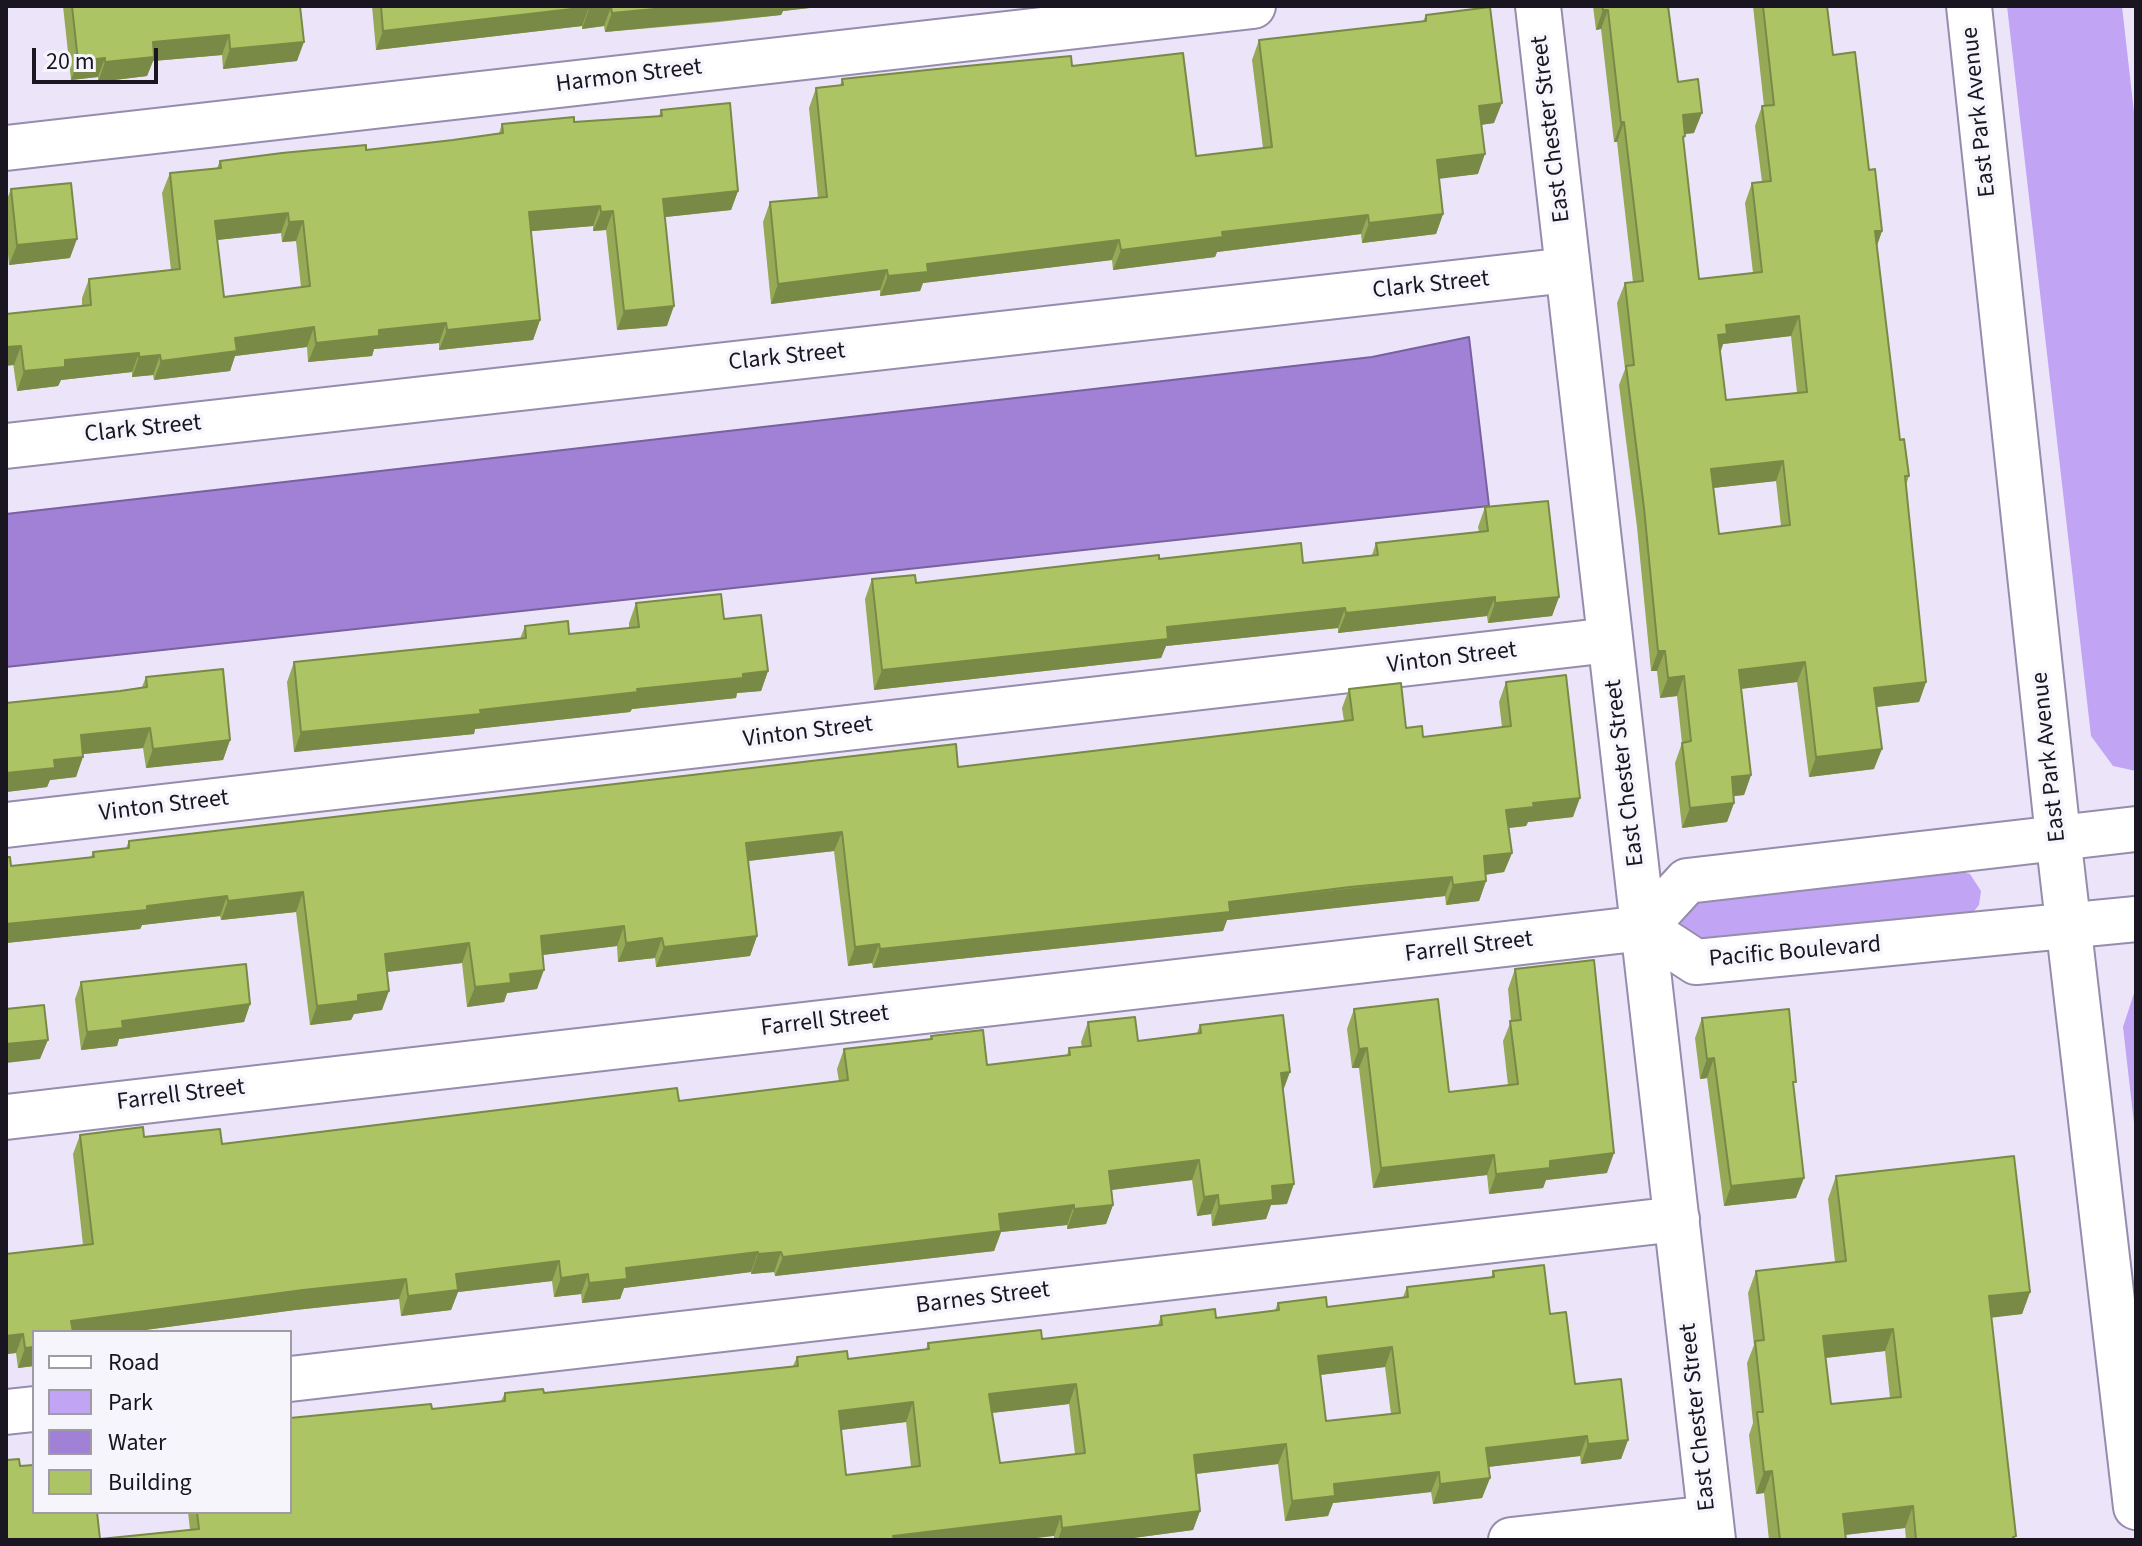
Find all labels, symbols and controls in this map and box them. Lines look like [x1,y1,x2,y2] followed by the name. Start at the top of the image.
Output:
[1957,26,2003,198] street label: East Park Avenue
[36,32,162,82] scale bar
[1526,34,1578,224] street label: East Chester Street
[46,44,95,79] text: 20 m
[554,54,704,100] street label: Harmon Street
[1371,266,1491,306] street label: Clark Street
[727,338,847,378] street label: Clark Street
[83,410,203,450] street label: Clark Street
[1386,637,1518,681] street label: Vinton Street
[2027,671,2073,843] street label: East Park Avenue
[1600,678,1652,868] street label: East Chester Street
[742,711,874,755] street label: Vinton Street
[98,785,230,829] street label: Vinton Street
[1403,926,1535,970] street label: Farrell Street
[1708,931,1882,975] street label: Pacific Boulevard
[759,1000,891,1044] street label: Farrell Street
[115,1074,247,1118] street label: Farrell Street
[914,1277,1052,1321] street label: Barnes Street
[1675,1322,1723,1512] street label: East Chester Street
[32,1330,292,1514] legend
[108,1345,160,1380] text: Road
[108,1385,153,1420] text: Park
[108,1425,166,1460] text: Water
[108,1465,192,1500] text: Building

